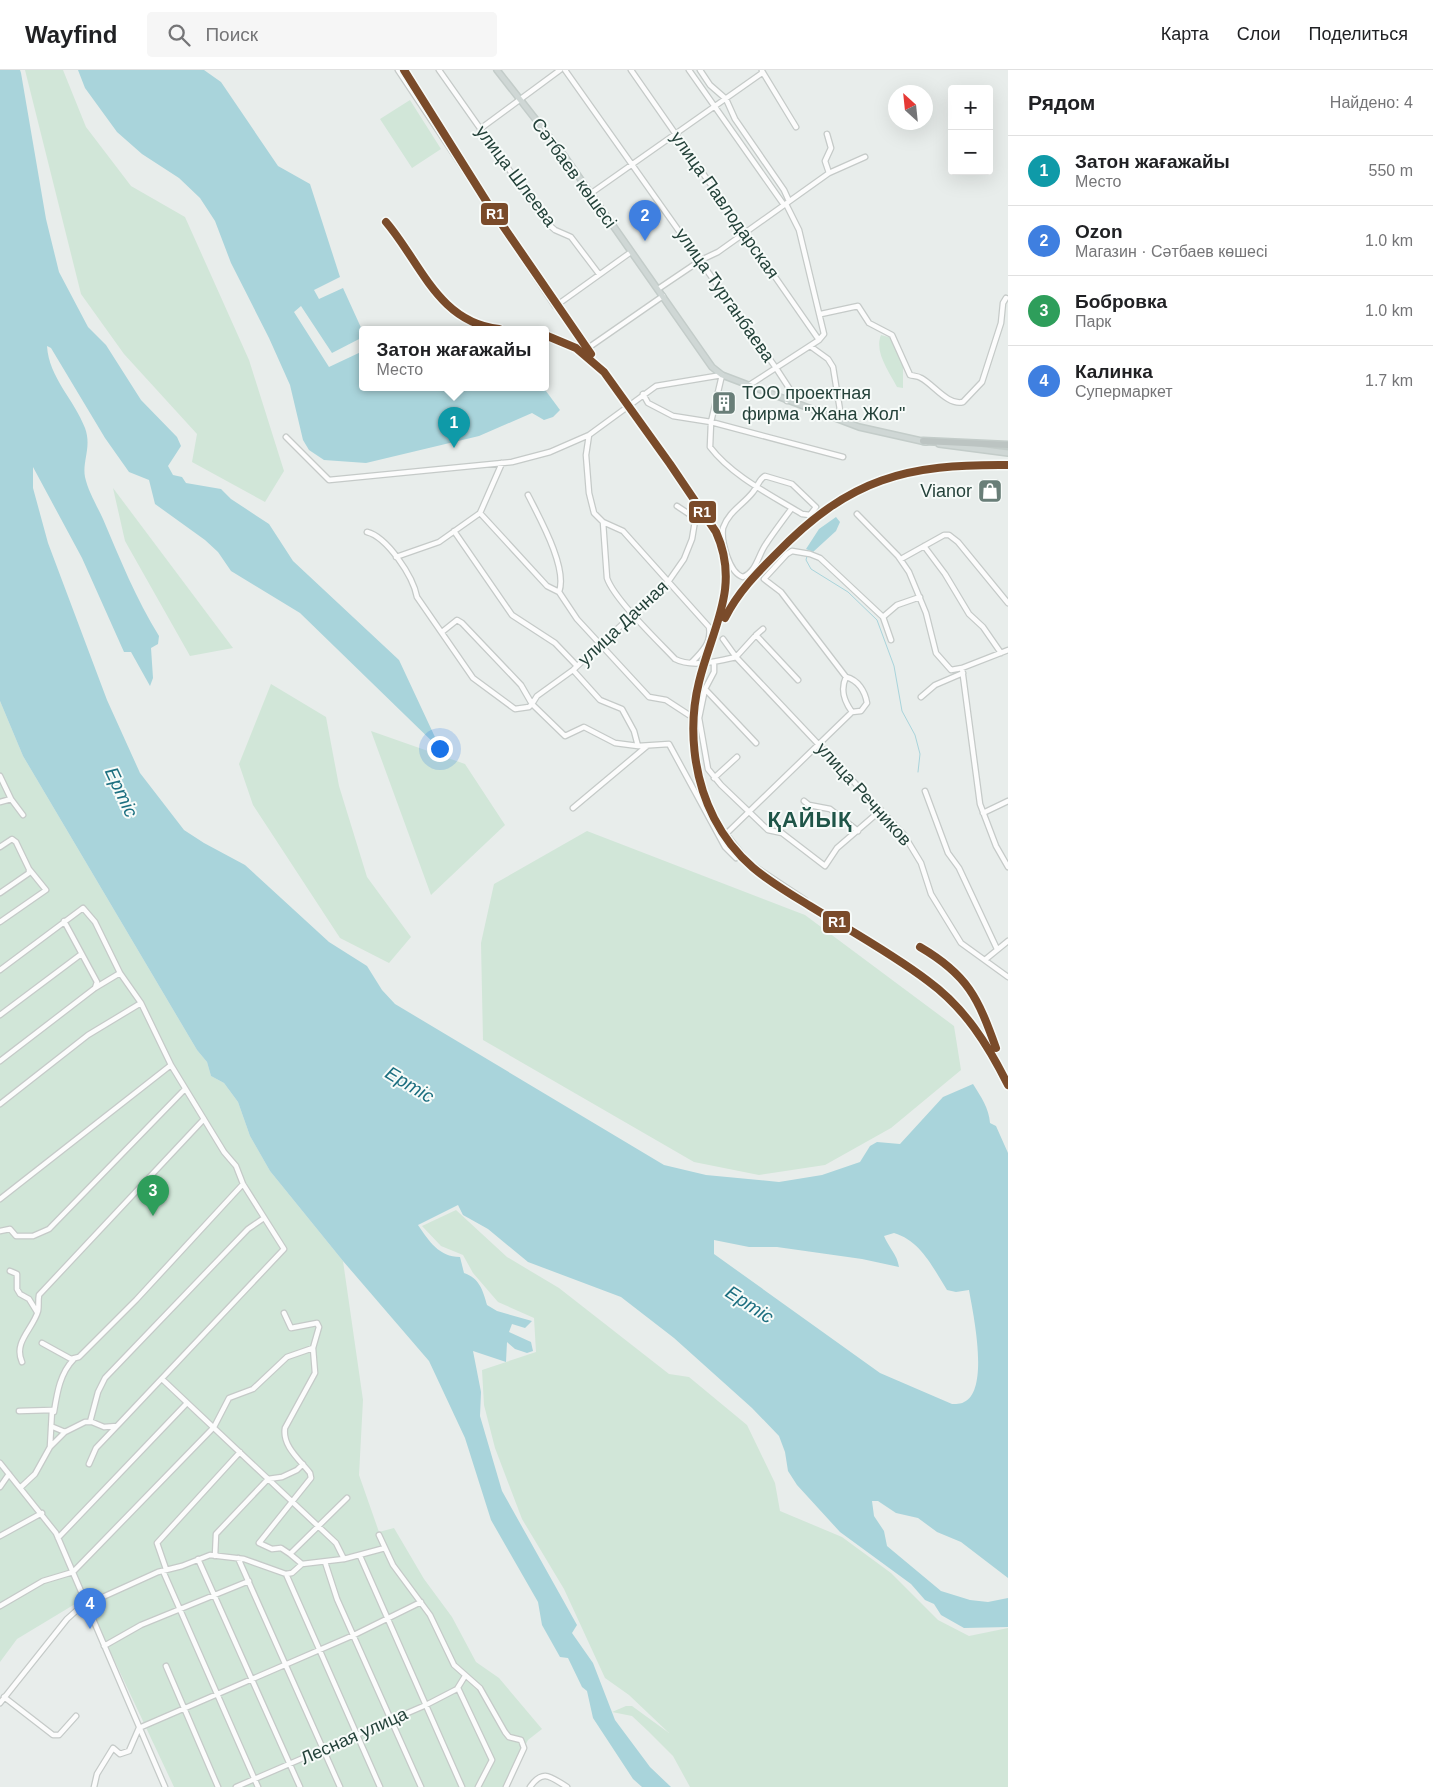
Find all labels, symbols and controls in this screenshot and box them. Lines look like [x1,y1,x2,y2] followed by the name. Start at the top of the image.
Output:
[147,12,497,57] search box
[25,21,117,48] text: Wayfind
[165,21,193,49] icon: search
[205,24,258,45] text: Поиск
[1161,24,1209,44] text: Карта
[1237,24,1281,44] text: Слои
[1309,24,1408,44] text: Поделиться
[888,85,933,130] north arrow
[948,85,993,175] map controls
[948,85,993,130] button: +
[1028,91,1095,114] text: Рядом
[1330,94,1413,111] text: Найдено: 4
[527,114,621,232] street label: Сәтбаев көшесі
[472,122,561,231] street label: улица Шлеева
[667,128,783,282] street label: улица Павлодарская
[948,130,993,175] button: −
[1075,151,1230,172] text: Затон жағажайы
[1040,162,1048,179] text: 1
[1369,162,1413,179] text: 550 m
[1075,173,1121,190] text: Место
[629,200,661,241] pin: 2
[480,202,509,226] line badge: R1
[486,206,504,222] text: R1
[1075,221,1123,242] text: Ozon
[671,224,779,367] street label: улица Турганбаева
[1040,232,1048,249] text: 2
[1365,232,1413,249] text: 1.0 km
[1075,243,1267,260] text: Магазин · Сәтбаев көшесі
[1075,291,1167,312] text: Бобровка
[1040,302,1048,319] text: 3
[1365,302,1413,319] text: 1.0 km
[1075,313,1111,330] text: Парк
[359,326,549,391] popup
[377,339,531,360] text: Затон жағажайы
[377,361,423,378] text: Место
[1075,361,1153,382] text: Калинка
[1040,372,1048,389] text: 4
[1365,372,1413,389] text: 1.7 km
[742,383,905,424] place label: ТОО проектная фирма "Жана Жол"
[1075,383,1173,400] text: Супермаркет
[711,390,737,416] building icon: ТОО проектная фирма "Жана Жол"
[438,407,470,448] pin: 1
[977,478,1003,504] shop icon: Vianor
[920,481,972,501] place label: Vianor
[688,500,717,524] line badge: R1
[693,504,711,520] text: R1
[574,576,672,670] street label: улица Дачная
[427,736,453,762] your location
[812,738,916,850] street label: улица Речников
[101,764,142,821] water label: Ертіс
[767,807,853,832] district label: ҚАЙЫҚ
[822,910,851,934] line badge: R1
[828,914,846,930] text: R1
[382,1062,438,1107] water label: Ертіс
[137,1175,169,1216] pin: 3
[722,1281,778,1328] water label: Ертіс
[74,1588,106,1629] pin: 4
[297,1703,411,1769] street label: Лесная улица

